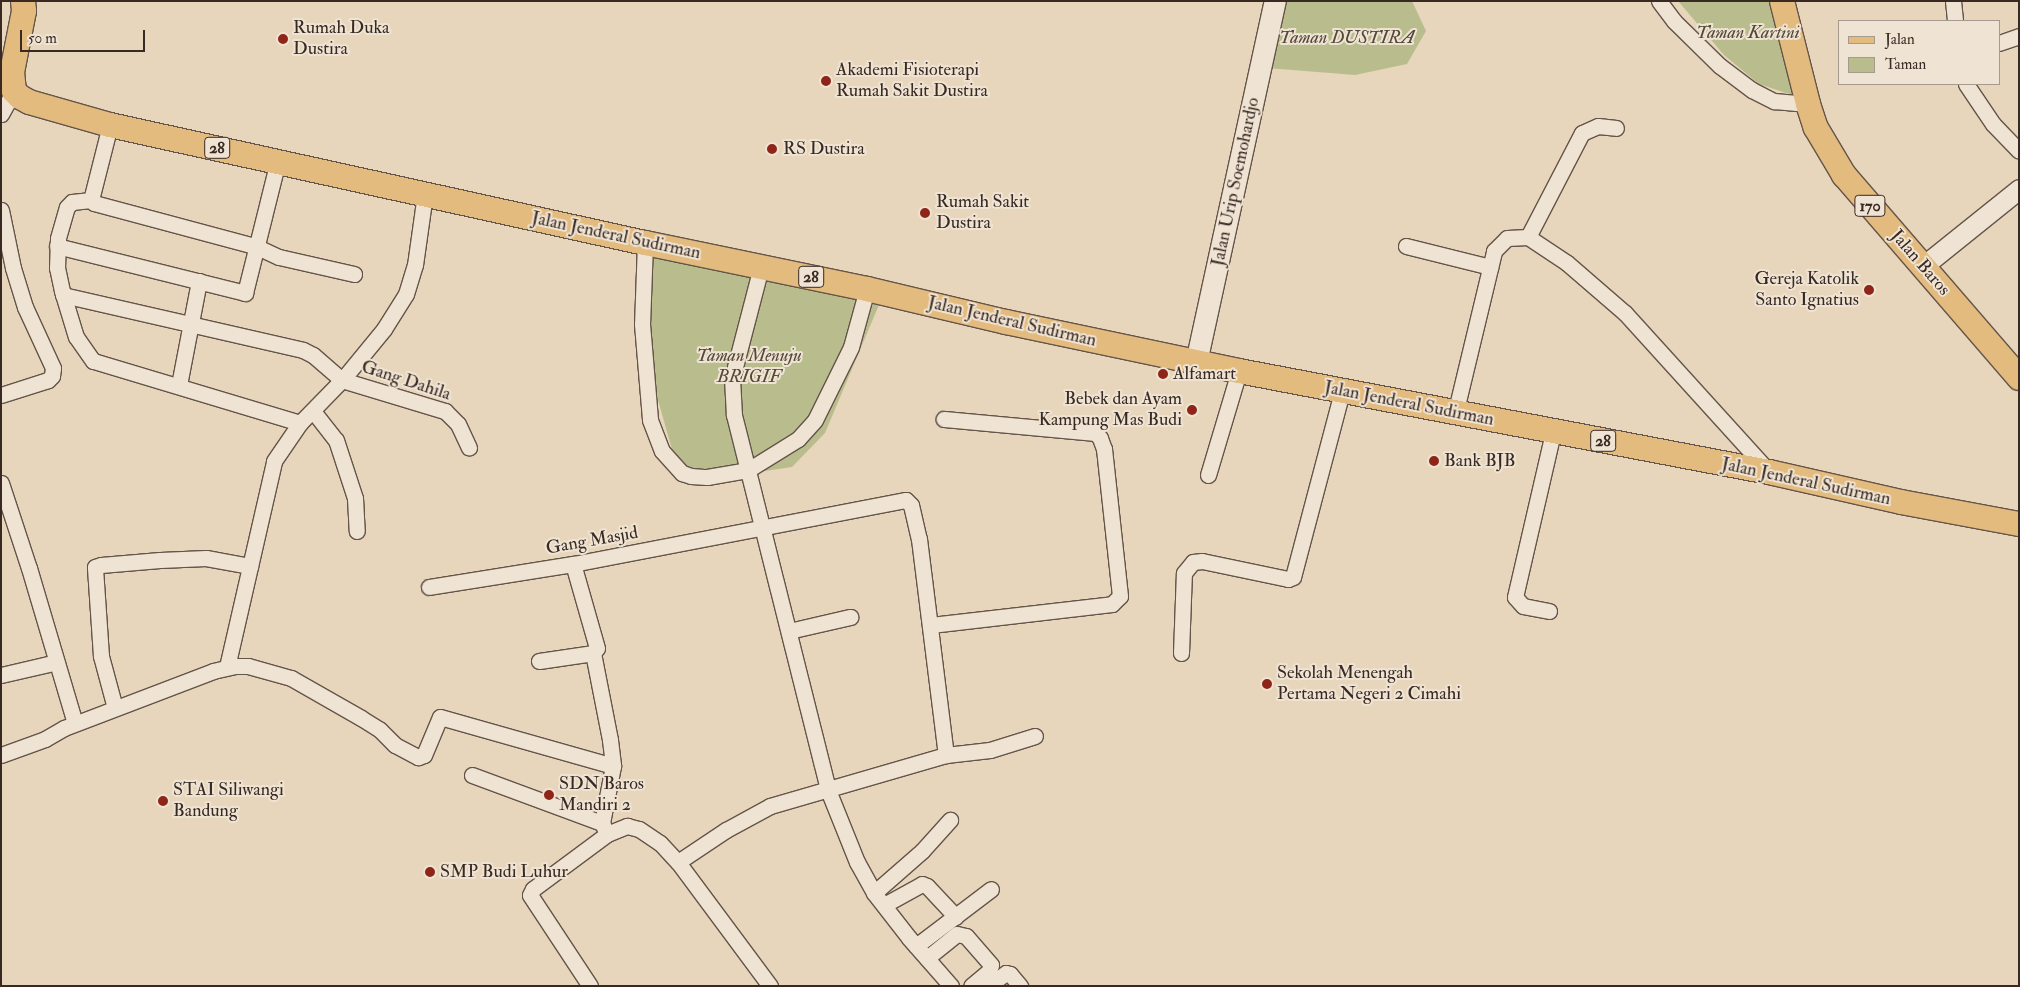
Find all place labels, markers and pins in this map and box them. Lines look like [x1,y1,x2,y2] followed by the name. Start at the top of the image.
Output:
[293,18,389,60] place label: Rumah Duka Dustira
[277,33,289,45] marker: Rumah Duka Dustira
[836,60,988,102] place label: Akademi Fisioterapi Rumah Sakit Dustira
[820,75,832,87] marker: Akademi Fisioterapi Rumah Sakit Dustira
[783,138,865,160] place label: RS Dustira
[765,142,779,156] marker: RS Dustira
[936,192,1029,234] place label: Rumah Sakit Dustira
[918,206,932,220] marker: Rumah Sakit Dustira
[1754,269,1859,312] place label: Gereja Katolik Santo Ignatius
[1863,284,1875,296] marker: Gereja Katolik Santo Ignatius
[1173,363,1236,385] place label: Alfamart
[1157,368,1169,380] marker: Alfamart
[1038,389,1182,432] place label: Bebek dan Ayam Kampung Mas Budi
[1186,404,1198,416] marker: Bebek dan Ayam Kampung Mas Budi
[1444,450,1516,472] place label: Bank BJB
[1428,455,1440,467] marker: Bank BJB
[1277,663,1461,706] place label: Sekolah Menengah Pertama Negeri 2 Cimahi
[1261,678,1273,690] marker: Sekolah Menengah Pertama Negeri 2 Cimahi
[559,774,644,816] place label: SDN Baros Mandiri 2
[173,780,284,822] place label: STAI Siliwangi Bandung
[543,789,555,801] marker: SDN Baros Mandiri 2
[157,795,169,807] marker: STAI Siliwangi Bandung
[440,861,568,883] place label: SMP Budi Luhur
[424,866,436,878] marker: SMP Budi Luhur

